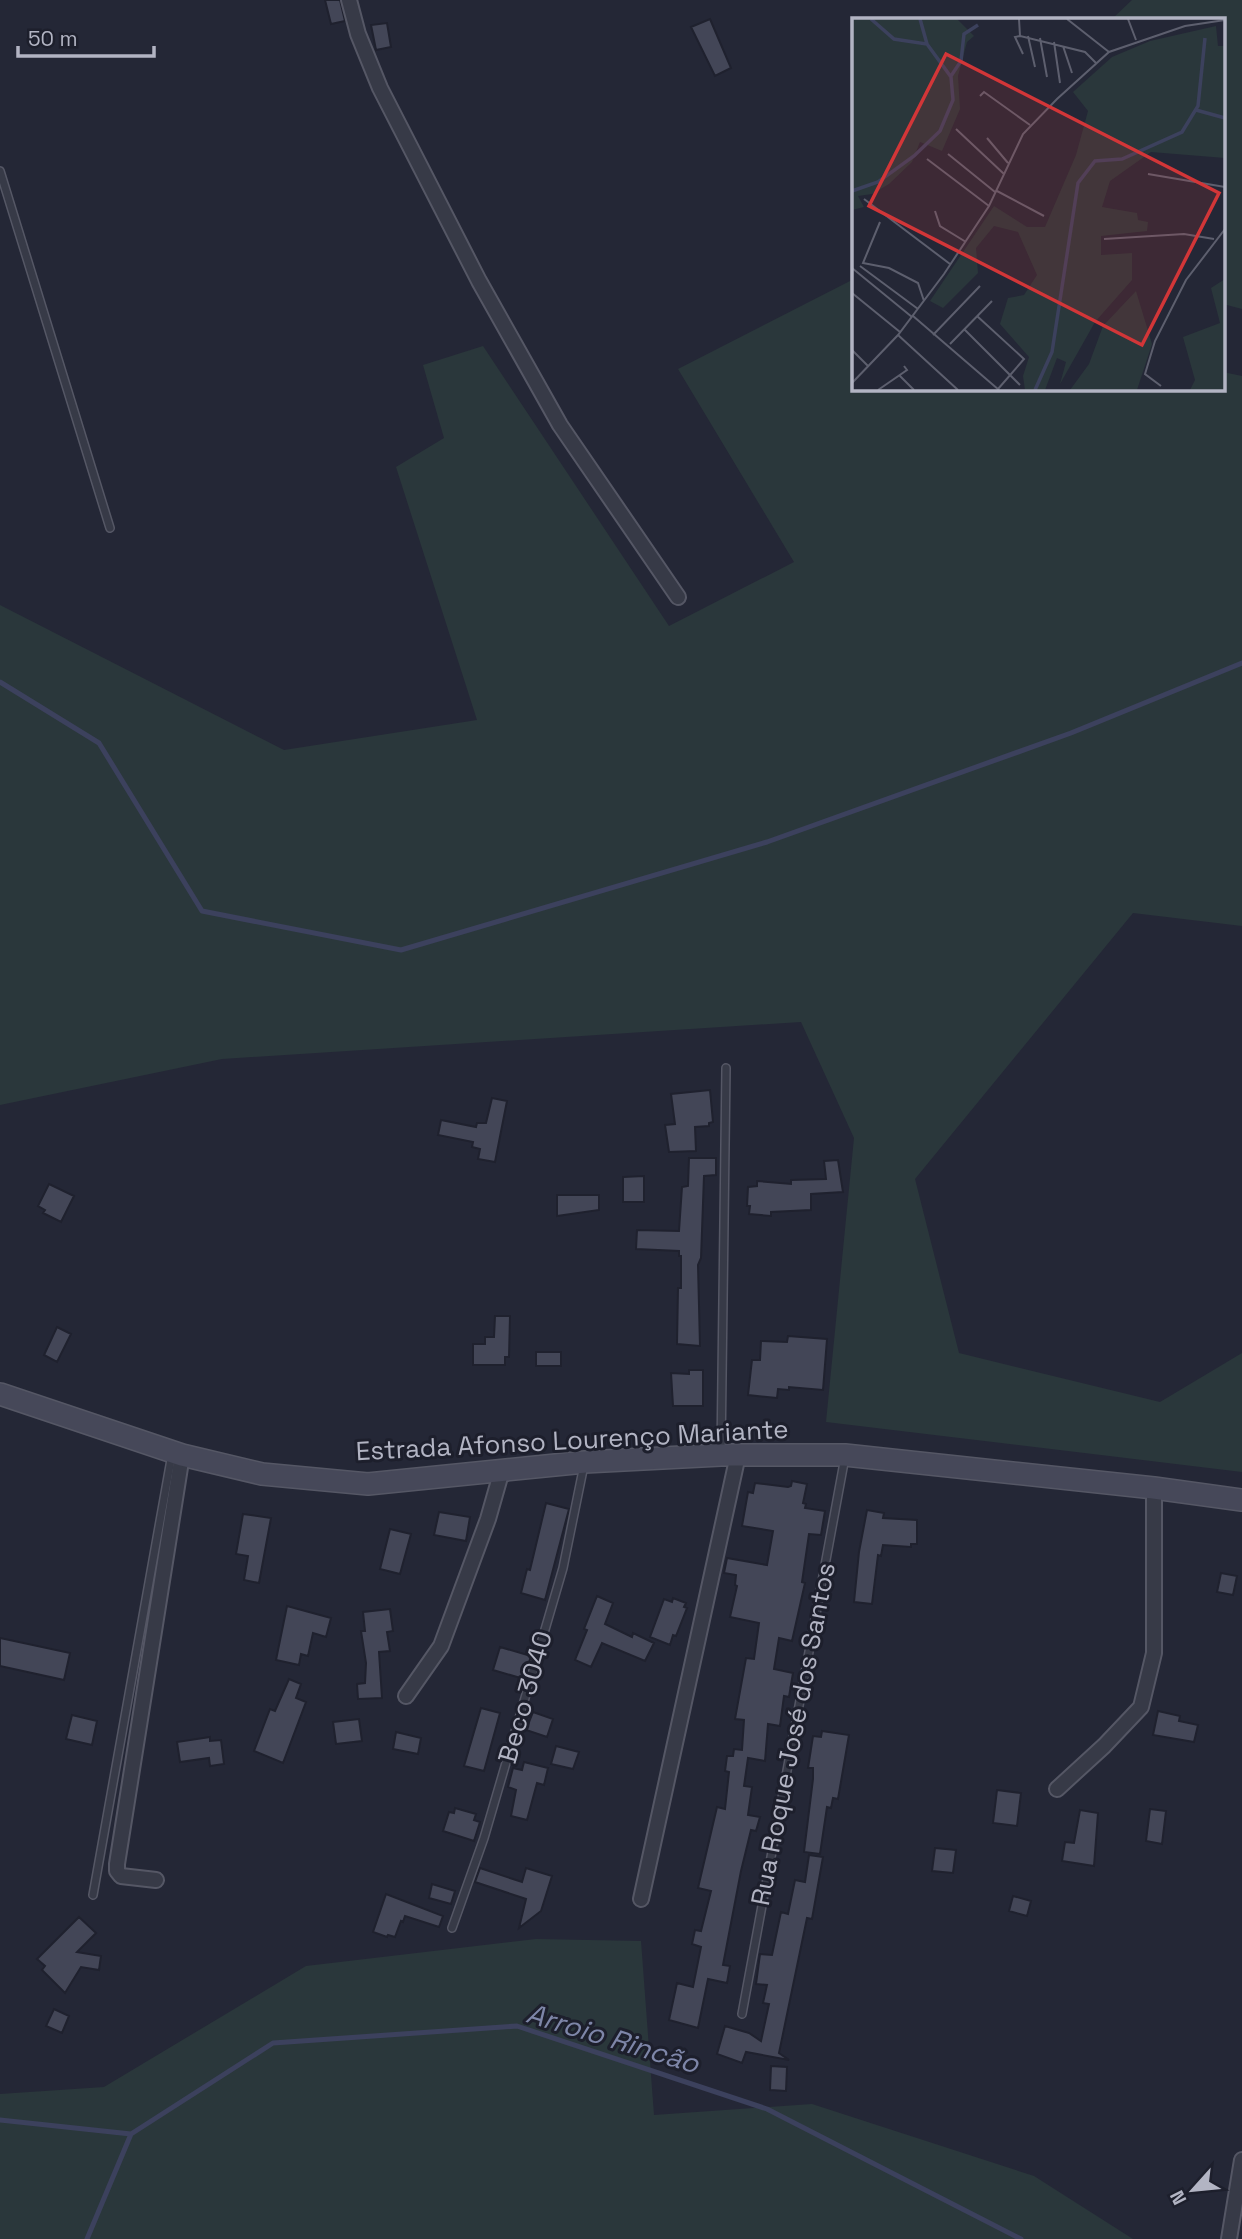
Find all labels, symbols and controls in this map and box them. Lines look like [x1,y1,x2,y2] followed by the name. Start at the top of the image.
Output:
[18,14,154,58] scale bar
[852,18,1224,390] inset map
[28,25,78,52] text: 50 m
[355,1412,789,1468] street label: Estrada Afonso Lourenço Mariante
[743,1560,843,1908] street label: Rua Roque José dos Santos
[490,1627,560,1767] street label: Beco 3040
[522,1995,704,2081] water label: Arroio Rincão
[1158,2155,1228,2225] north arrow
[1164,2186,1192,2209] text: N

